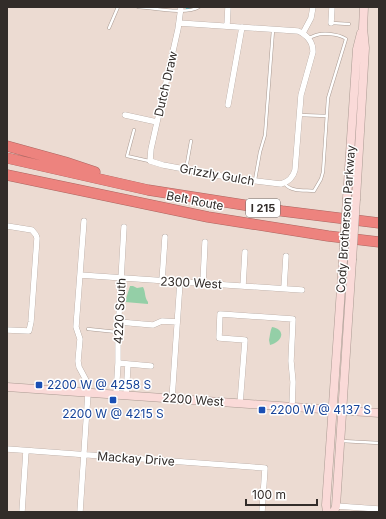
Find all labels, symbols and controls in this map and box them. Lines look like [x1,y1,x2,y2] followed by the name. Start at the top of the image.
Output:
[151,50,180,118] street label: Dutch Draw
[333,144,358,293] street label: Cody Brotherson Parkway
[178,161,256,188] street label: Grizzly Gulch
[165,188,225,213] street label: Belt Route
[246,199,280,217] road number: I 215
[160,273,222,292] street label: 2300 West
[110,277,129,345] street label: 4220 South
[47,377,151,392] place label: 2200 W @ 4258 S
[34,380,44,390] marker: 2200 W @ 4258 S
[162,390,224,409] street label: 2200 West
[108,395,118,405] marker: 2200 W @ 4215 S
[270,402,371,417] place label: 2200 W @ 4137 S
[257,405,267,415] marker: 2200 W @ 4137 S
[62,406,164,421] place label: 2200 W @ 4215 S
[97,448,175,469] street label: Mackay Drive
[246,481,317,507] scale bar
[252,487,286,502] text: 100 m

